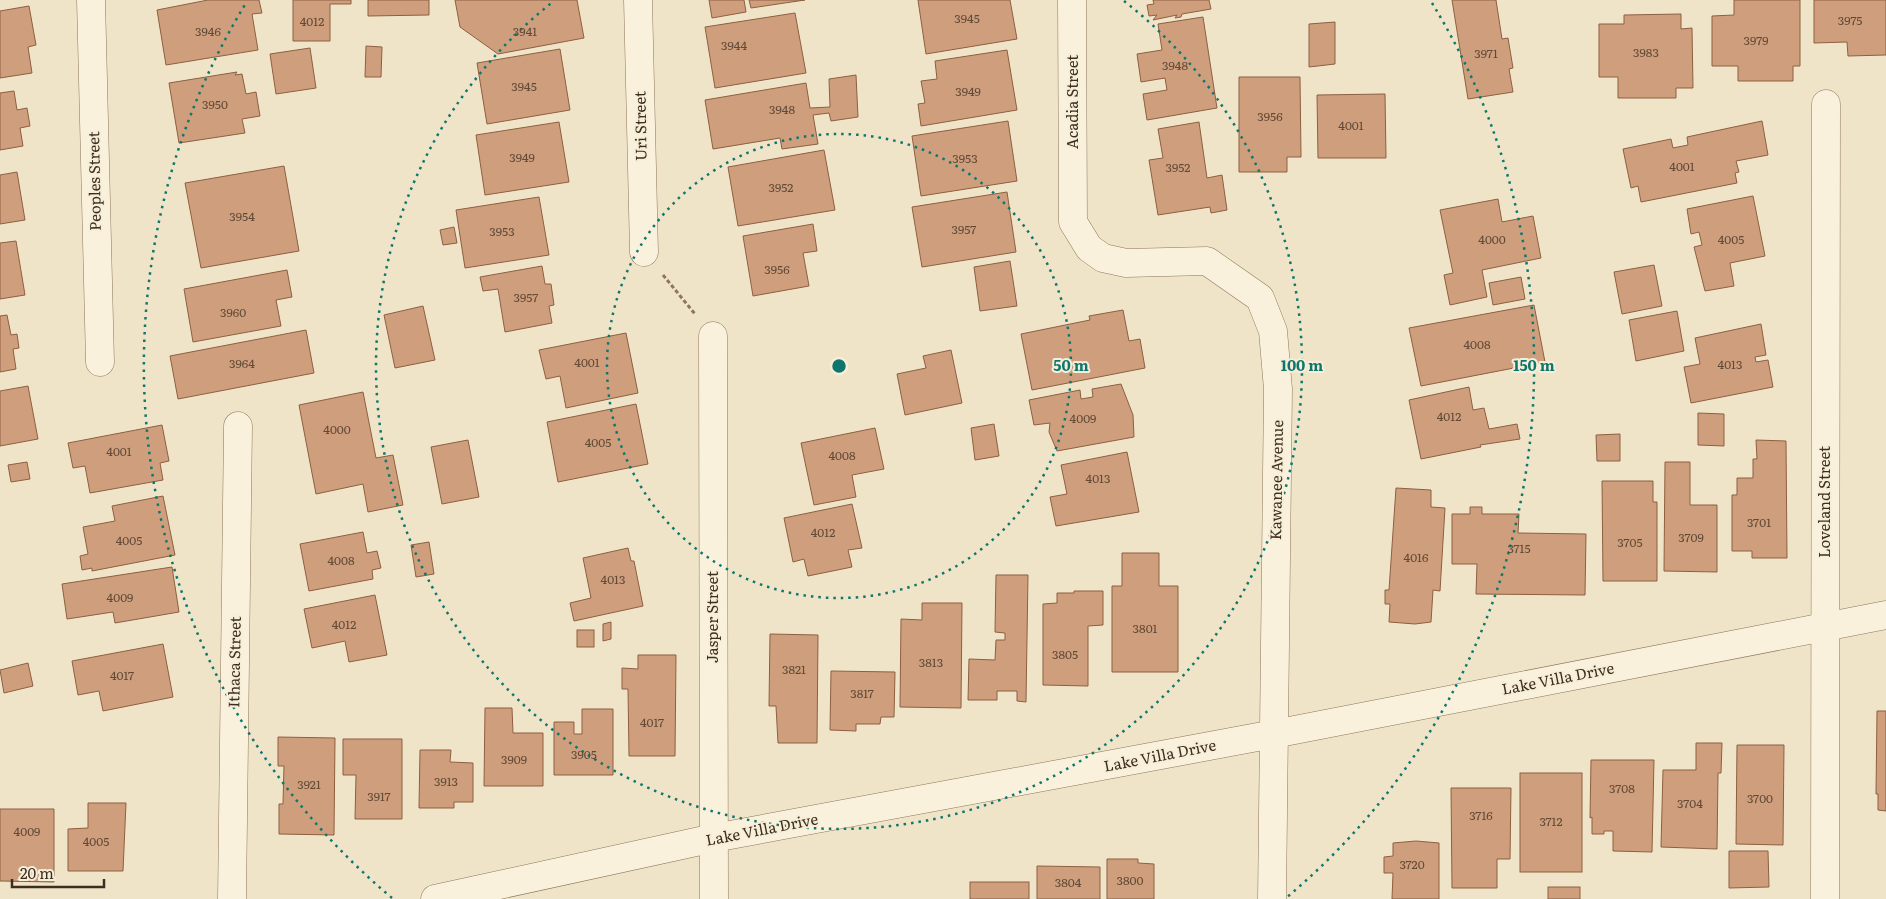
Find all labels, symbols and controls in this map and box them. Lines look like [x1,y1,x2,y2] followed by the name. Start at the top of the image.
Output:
[954,9,980,27] house number: 3945
[1838,11,1862,29] house number: 3975
[300,12,324,30] house number: 4012
[195,22,221,40] house number: 3946
[513,22,537,40] house number: 3941
[1743,31,1769,49] house number: 3979
[721,36,747,54] house number: 3944
[1633,43,1659,61] house number: 3983
[1474,44,1498,62] house number: 3971
[1060,55,1083,149] street label: Acadia Street
[1162,56,1188,74] house number: 3948
[511,77,537,95] house number: 3945
[955,82,981,100] house number: 3949
[627,91,652,161] street label: Uri Street
[202,95,228,113] house number: 3950
[769,100,795,118] house number: 3948
[1257,107,1283,125] house number: 3956
[1338,116,1364,134] house number: 4001
[81,131,106,231] street label: Peoples Street
[509,148,535,166] house number: 3949
[952,149,978,167] house number: 3953
[1669,157,1695,175] house number: 4001
[1166,158,1190,176] house number: 3952
[769,178,793,196] house number: 3952
[229,207,255,225] house number: 3954
[952,220,976,238] house number: 3957
[489,222,515,240] house number: 3953
[1478,230,1506,248] house number: 4000
[1718,230,1744,248] house number: 4005
[764,260,790,278] house number: 3956
[514,288,538,306] house number: 3957
[220,303,246,321] house number: 3960
[1463,335,1491,353] house number: 4008
[574,353,600,371] house number: 4001
[1053,353,1089,376] text: 50 m
[1281,353,1323,376] text: 100 m
[1513,353,1555,376] text: 150 m
[229,354,255,372] house number: 3964
[1718,355,1742,373] house number: 4013
[830,357,848,375] centre of rings
[1437,407,1461,425] house number: 4012
[1070,409,1096,427] house number: 4009
[1263,419,1288,540] street label: Kawanee Avenue
[323,420,351,438] house number: 4000
[585,433,611,451] house number: 4005
[106,442,132,460] house number: 4001
[828,446,856,464] house number: 4008
[1812,446,1835,558] street label: Loveland Street
[1086,469,1110,487] house number: 4013
[1747,513,1771,531] house number: 3701
[811,523,835,541] house number: 4012
[1678,528,1704,546] house number: 3709
[116,531,142,549] house number: 4005
[1617,533,1643,551] house number: 3705
[1507,539,1531,557] house number: 3715
[1404,548,1429,566] house number: 4016
[327,551,355,569] house number: 4008
[601,570,625,588] house number: 4013
[700,571,723,663] street label: Jasper Street
[107,588,133,606] house number: 4009
[332,615,356,633] house number: 4012
[221,616,246,708] street label: Ithaca Street
[1133,619,1158,637] house number: 3801
[1052,645,1078,663] house number: 3805
[919,653,943,671] house number: 3813
[1500,655,1616,700] street label: Lake Villa Drive
[782,660,806,678] house number: 3821
[110,666,134,684] house number: 4017
[850,684,874,702] house number: 3817
[640,713,664,731] house number: 4017
[1102,732,1218,777] street label: Lake Villa Drive
[571,745,597,763] house number: 3905
[501,750,527,768] house number: 3909
[434,772,458,790] house number: 3913
[297,775,321,793] house number: 3921
[1609,779,1635,797] house number: 3708
[367,787,391,805] house number: 3917
[1747,789,1773,807] house number: 3700
[1677,794,1703,812] house number: 3704
[704,806,820,851] street label: Lake Villa Drive
[1469,806,1493,824] house number: 3716
[1539,812,1563,830] house number: 3712
[14,822,40,840] house number: 4009
[83,832,109,850] house number: 4005
[1399,855,1425,873] house number: 3720
[12,856,105,888] scale bar
[20,861,54,884] text: 20 m
[1117,871,1144,889] house number: 3800
[1055,873,1082,891] house number: 3804

